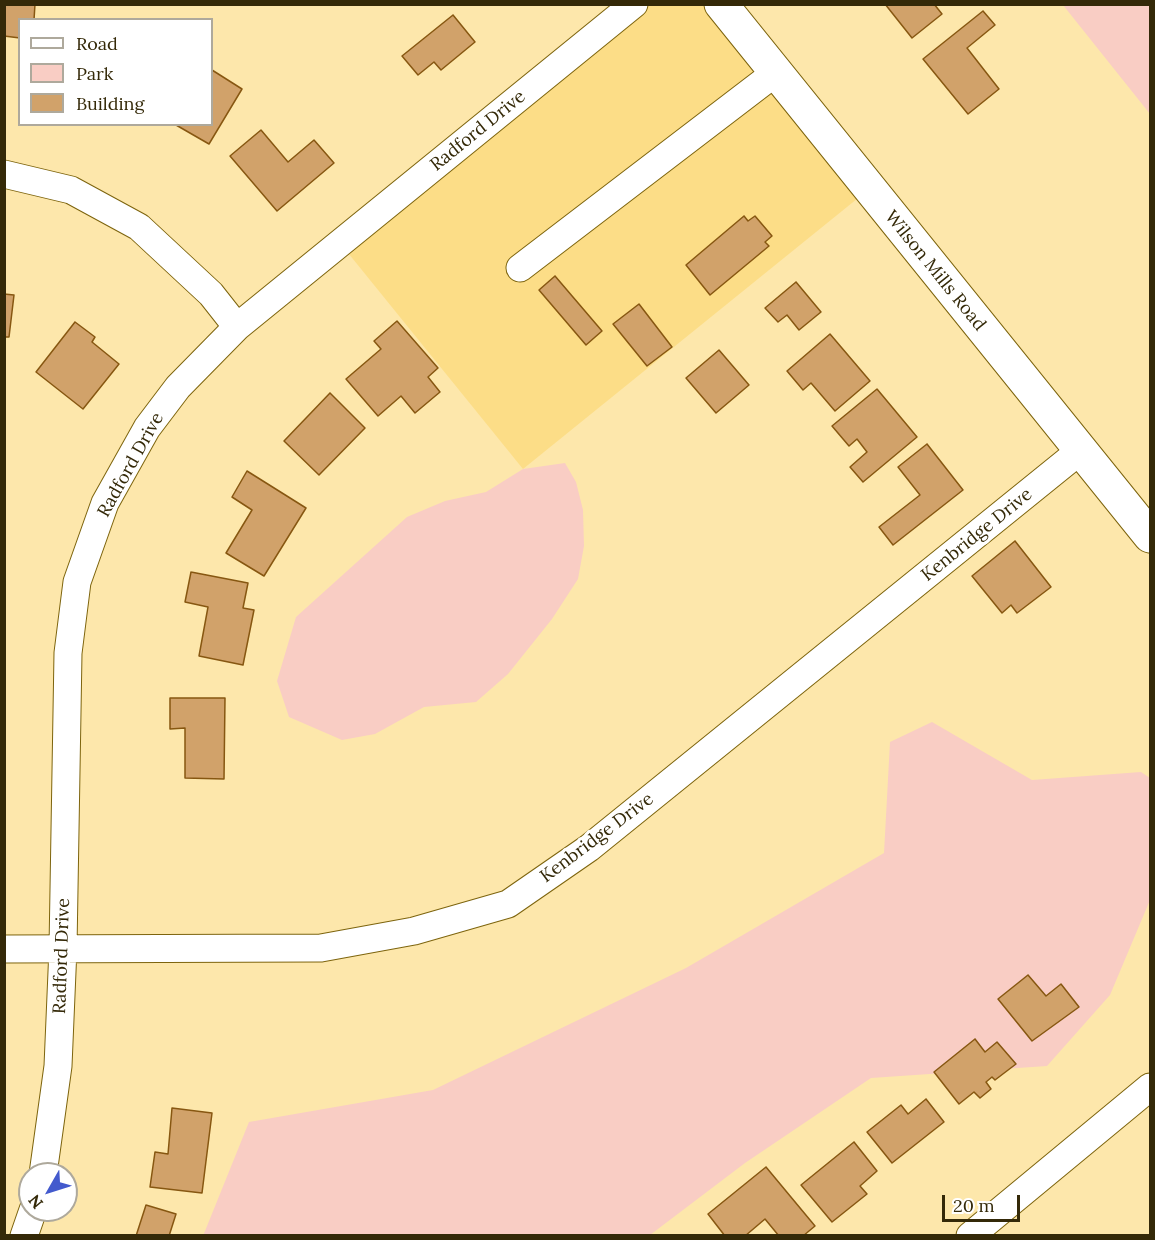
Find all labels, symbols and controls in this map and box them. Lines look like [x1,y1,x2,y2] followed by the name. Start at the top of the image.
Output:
[18,18,213,126] legend
[76,32,118,55] text: Road
[76,62,113,85] text: Park
[426,86,530,176] street label: Radford Drive
[76,92,144,115] text: Building
[880,207,990,335] street label: Wilson Mills Road
[93,409,169,521] street label: Radford Drive
[917,484,1037,586] street label: Kenbridge Drive
[536,788,658,888] street label: Kenbridge Drive
[49,898,75,1014] street label: Radford Drive
[18,1162,78,1222] north arrow
[945,1183,1023,1221] scale bar
[24,1191,47,1213] text: N
[953,1194,995,1217] text: 20 m

